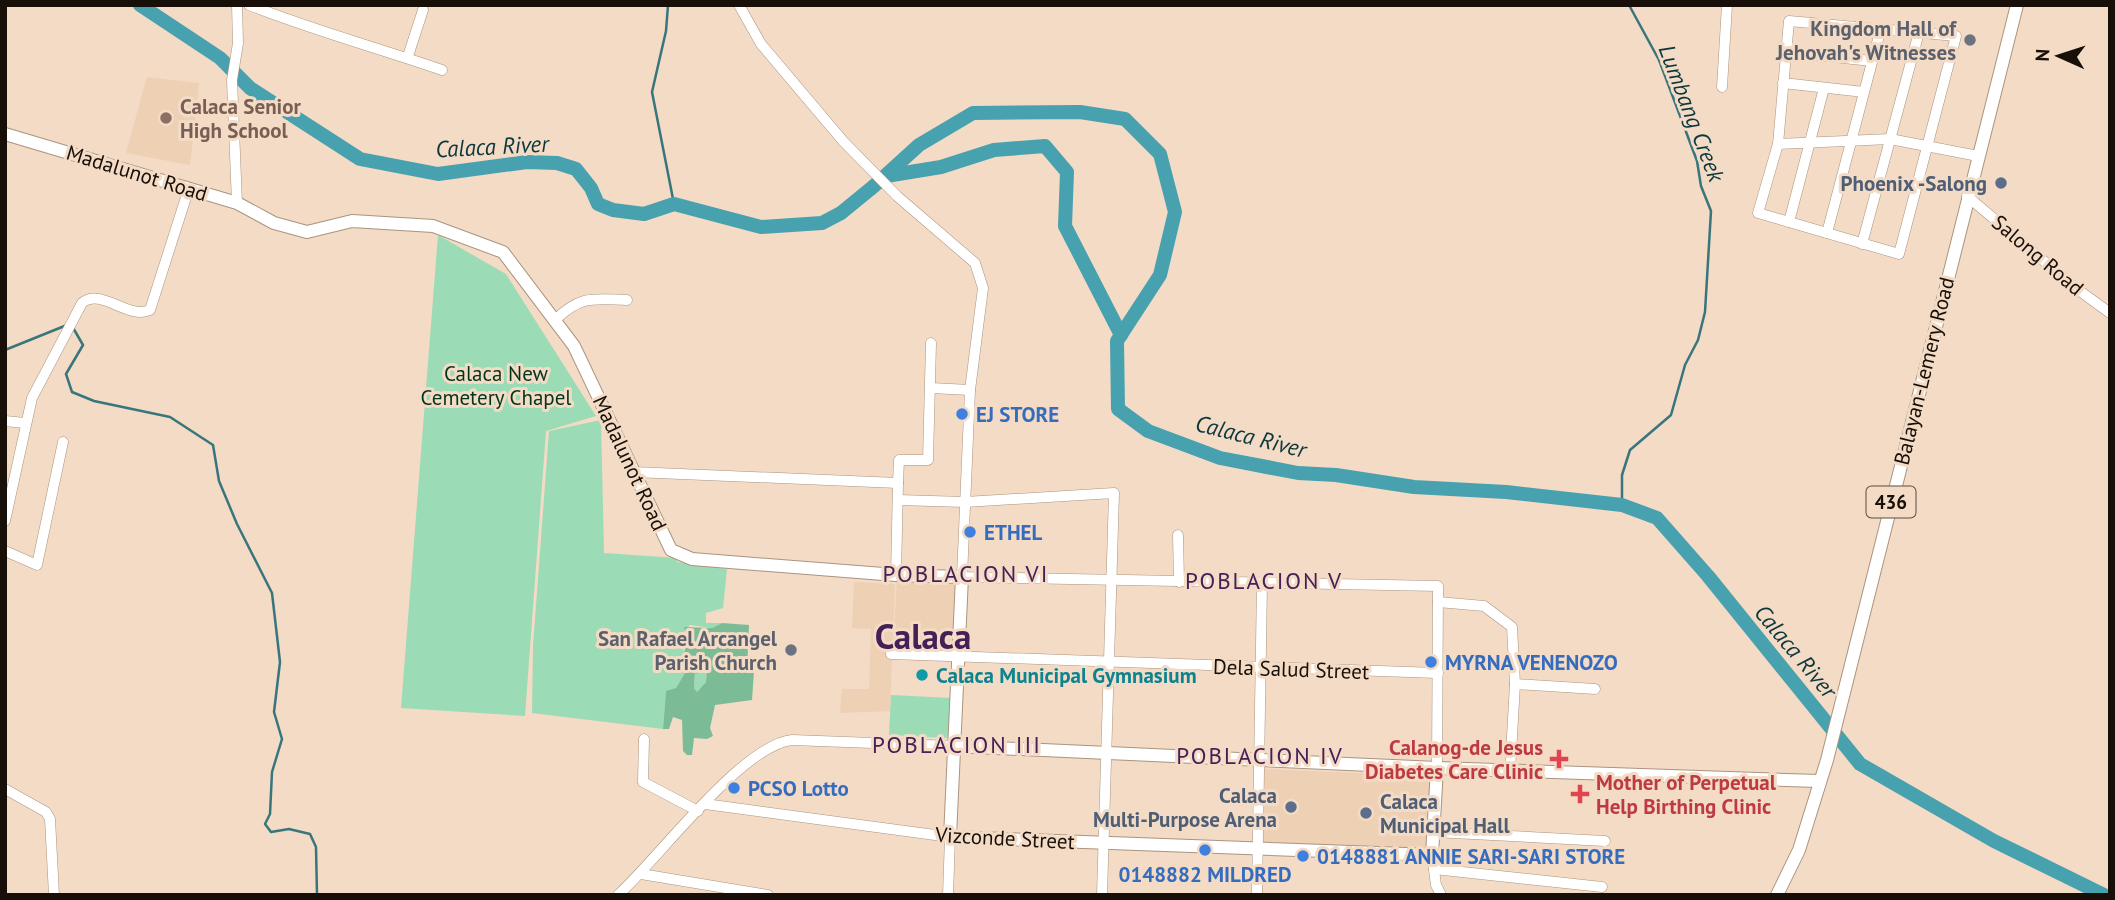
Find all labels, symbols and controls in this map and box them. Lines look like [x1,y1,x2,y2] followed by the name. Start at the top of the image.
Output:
[1775,15,1957,66] place label: Kingdom Hall of Jehovah's Witnesses
[2024,21,2094,91] north arrow
[1962,32,1978,48] marker: Kingdom Hall of Jehovah's Witnesses
[1653,40,1732,187] water label: Lumbang Creek
[2030,48,2054,62] text: N
[180,93,302,144] place label: Calaca Senior High School
[158,110,174,126] marker: Calaca Senior High School
[435,128,551,163] water label: Calaca River
[63,139,211,207] street label: Madalunot Road
[1840,170,1987,197] place label: Phoenix -Salong
[1993,175,2009,191] marker: Phoenix -Salong
[1987,209,2089,301] street label: Salong Road
[1888,274,1960,468] street label: Balayan-Lemery Road
[420,360,572,411] park label: Calaca New Cemetery Chapel
[587,391,673,535] street label: Madalunot Road
[976,401,1059,428] place label: EJ STORE
[954,406,970,422] marker: EJ STORE
[1193,408,1311,464] water label: Calaca River
[1867,486,1916,517] road number: 436
[984,519,1043,546] place label: ETHEL
[962,524,978,540] marker: ETHEL
[883,559,1049,588] district label: POBLACION VI
[1185,566,1343,595] district label: POBLACION V
[1748,598,1844,705] water label: Calaca River
[875,613,971,659] district label: Calaca
[598,625,778,676] place label: San Rafael Arcangel Parish Church
[783,642,799,658] marker: San Rafael Arcangel Parish Church
[1445,649,1618,676] place label: MYRNA VENENOZO
[1213,653,1369,685] street label: Dela Salud Street
[1423,654,1439,670] marker: MYRNA VENENOZO
[936,662,1197,689] place label: Calaca Municipal Gymnasium
[914,667,930,683] marker: Calaca Municipal Gymnasium
[872,730,1042,759] district label: POBLACION III
[1365,734,1543,785] place label: Calanog-de Jesus Diabetes Care Clinic
[1176,741,1344,770] district label: POBLACION IV
[1549,749,1569,769] marker: Calanog-de Jesus Diabetes Care Clinic
[1596,769,1777,820] place label: Mother of Perpetual Help Birthing Clinic
[748,775,849,802] place label: PCSO Lotto
[726,780,742,796] marker: PCSO Lotto
[1093,782,1277,833] place label: Calaca Multi-Purpose Arena
[1570,784,1590,804] marker: Mother of Perpetual Help Birthing Clinic
[1380,788,1510,839] place label: Calaca Municipal Hall
[1283,799,1299,815] marker: Calaca Multi-Purpose Arena
[1358,805,1374,821] marker: Calaca Municipal Hall
[934,821,1075,855] street label: Vizconde Street
[1197,842,1213,858] marker: 0148882 MILDRED
[1317,843,1625,870] place label: 0148881 ANNIE SARI-SARI STORE
[1295,848,1311,864] marker: 0148881 ANNIE SARI-SARI STORE
[1118,861,1292,888] place label: 0148882 MILDRED

